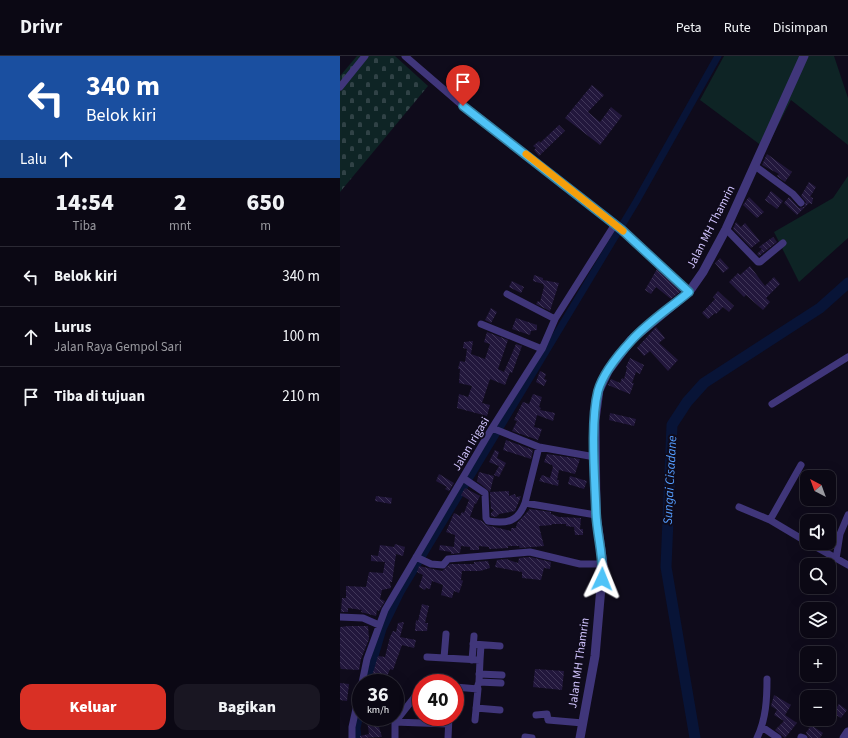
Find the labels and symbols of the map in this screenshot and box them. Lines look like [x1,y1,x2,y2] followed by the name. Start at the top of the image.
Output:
[446,65,480,106] pin
[683,182,739,272] street label: Jalan MH Thamrin
[448,414,494,474] street label: Jalan Irigasi
[659,435,681,525] water label: Sungai Cisadane
[800,470,836,506] north arrow
[581,558,623,600] position arrow
[564,617,594,709] street label: Jalan MH Thamrin
[412,674,464,726] speed limit sign: 40

